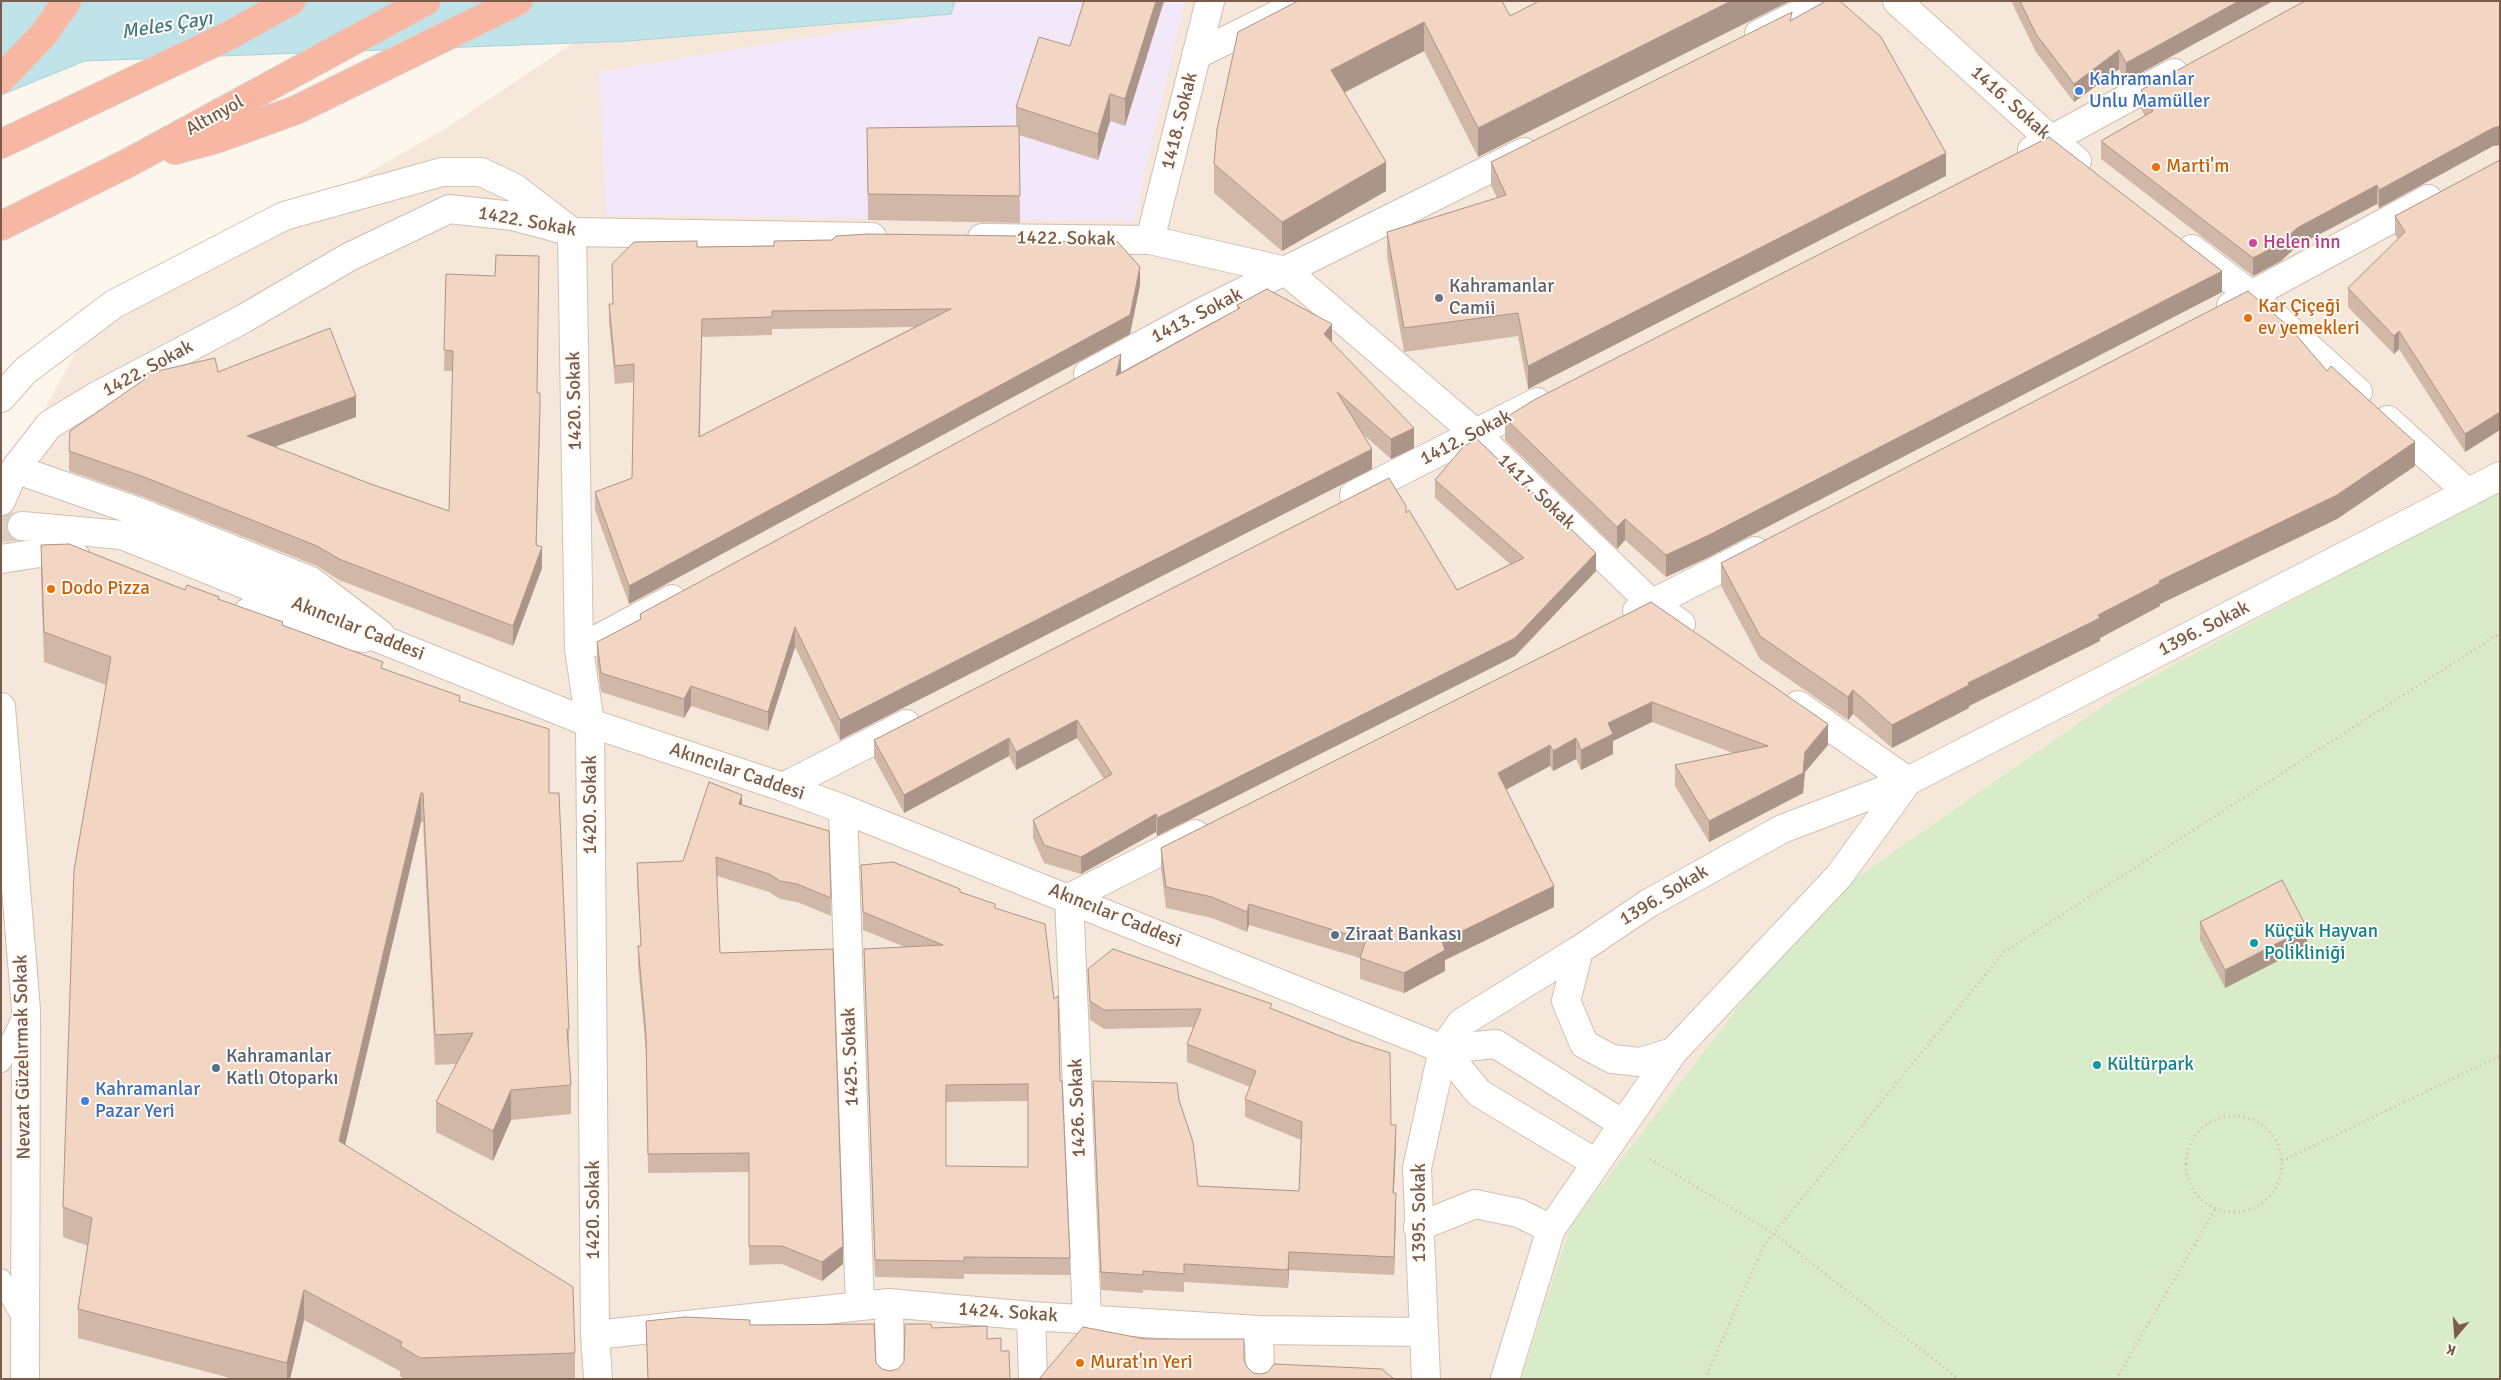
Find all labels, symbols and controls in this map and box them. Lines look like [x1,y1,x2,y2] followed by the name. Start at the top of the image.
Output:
[120,7,214,45] water label: Meles Çayı
[1965,61,2055,145] street label: 1416. Sokak
[2089,69,2210,113] place label: Kahramanlar Unlu Mamüller
[1157,70,1203,172] street label: 1418. Sokak
[2073,85,2085,97] marker: Kahramanlar Unlu Mamüller
[182,91,248,141] street label: Altınyol
[2166,156,2229,178] place label: Marti'm
[2150,161,2162,173] marker: Marti'm
[476,202,578,242] street label: 1422. Sokak
[1016,227,1116,251] street label: 1422. Sokak
[2263,232,2341,254] place label: Helen inn
[2247,237,2259,249] marker: Helen inn
[1449,276,1554,320] place label: Kahramanlar Camii
[1148,283,1246,349] street label: 1413. Sokak
[1433,292,1445,304] marker: Kahramanlar Camii
[2258,296,2360,340] place label: Kar Çiçeği ev yemekleri
[2242,312,2254,324] marker: Kar Çiçeği ev yemekleri
[99,336,197,402] street label: 1422. Sokak
[563,351,587,451] street label: 1420. Sokak
[1417,405,1515,471] street label: 1412. Sokak
[1492,449,1580,535] street label: 1417. Sokak
[61,578,150,600] place label: Dodo Pizza
[45,583,57,595] marker: Dodo Pizza
[288,592,428,666] street label: Akıncılar Caddesi
[2155,596,2253,662] street label: 1396. Sokak
[666,738,808,806] street label: Akıncılar Caddesi
[580,755,602,855] street label: 1420. Sokak
[1616,861,1712,931] street label: 1396. Sokak
[1045,879,1185,953] street label: Akıncılar Caddesi
[2264,921,2378,965] place label: Küçük Hayvan Polikliniği
[1345,924,1462,946] place label: Ziraat Bankası
[1329,929,1341,941] marker: Ziraat Bankası
[2248,937,2260,949] marker: Küçük Hayvan Polikliniği
[10,954,36,1160] street label: Nevzat Güzelırmak Sokak
[838,1007,864,1107] street label: 1425. Sokak
[226,1046,338,1090] place label: Kahramanlar Katlı Otoparkı
[2107,1054,2194,1076] place label: Kültürpark
[1065,1058,1091,1158] street label: 1426. Sokak
[2091,1059,2103,1071] marker: Kültürpark
[210,1062,222,1074] marker: Kahramanlar Katlı Otoparkı
[95,1079,200,1123] place label: Kahramanlar Pazar Yeri
[79,1095,91,1107] marker: Kahramanlar Pazar Yeri
[583,1160,605,1260] street label: 1420. Sokak
[1409,1163,1431,1263] street label: 1395. Sokak
[958,1298,1058,1328] street label: 1424. Sokak
[2431,1310,2481,1360] north arrow
[2444,1340,2458,1359] text: K
[1090,1352,1193,1374] place label: Murat'ın Yeri
[1074,1357,1086,1369] marker: Murat'ın Yeri

